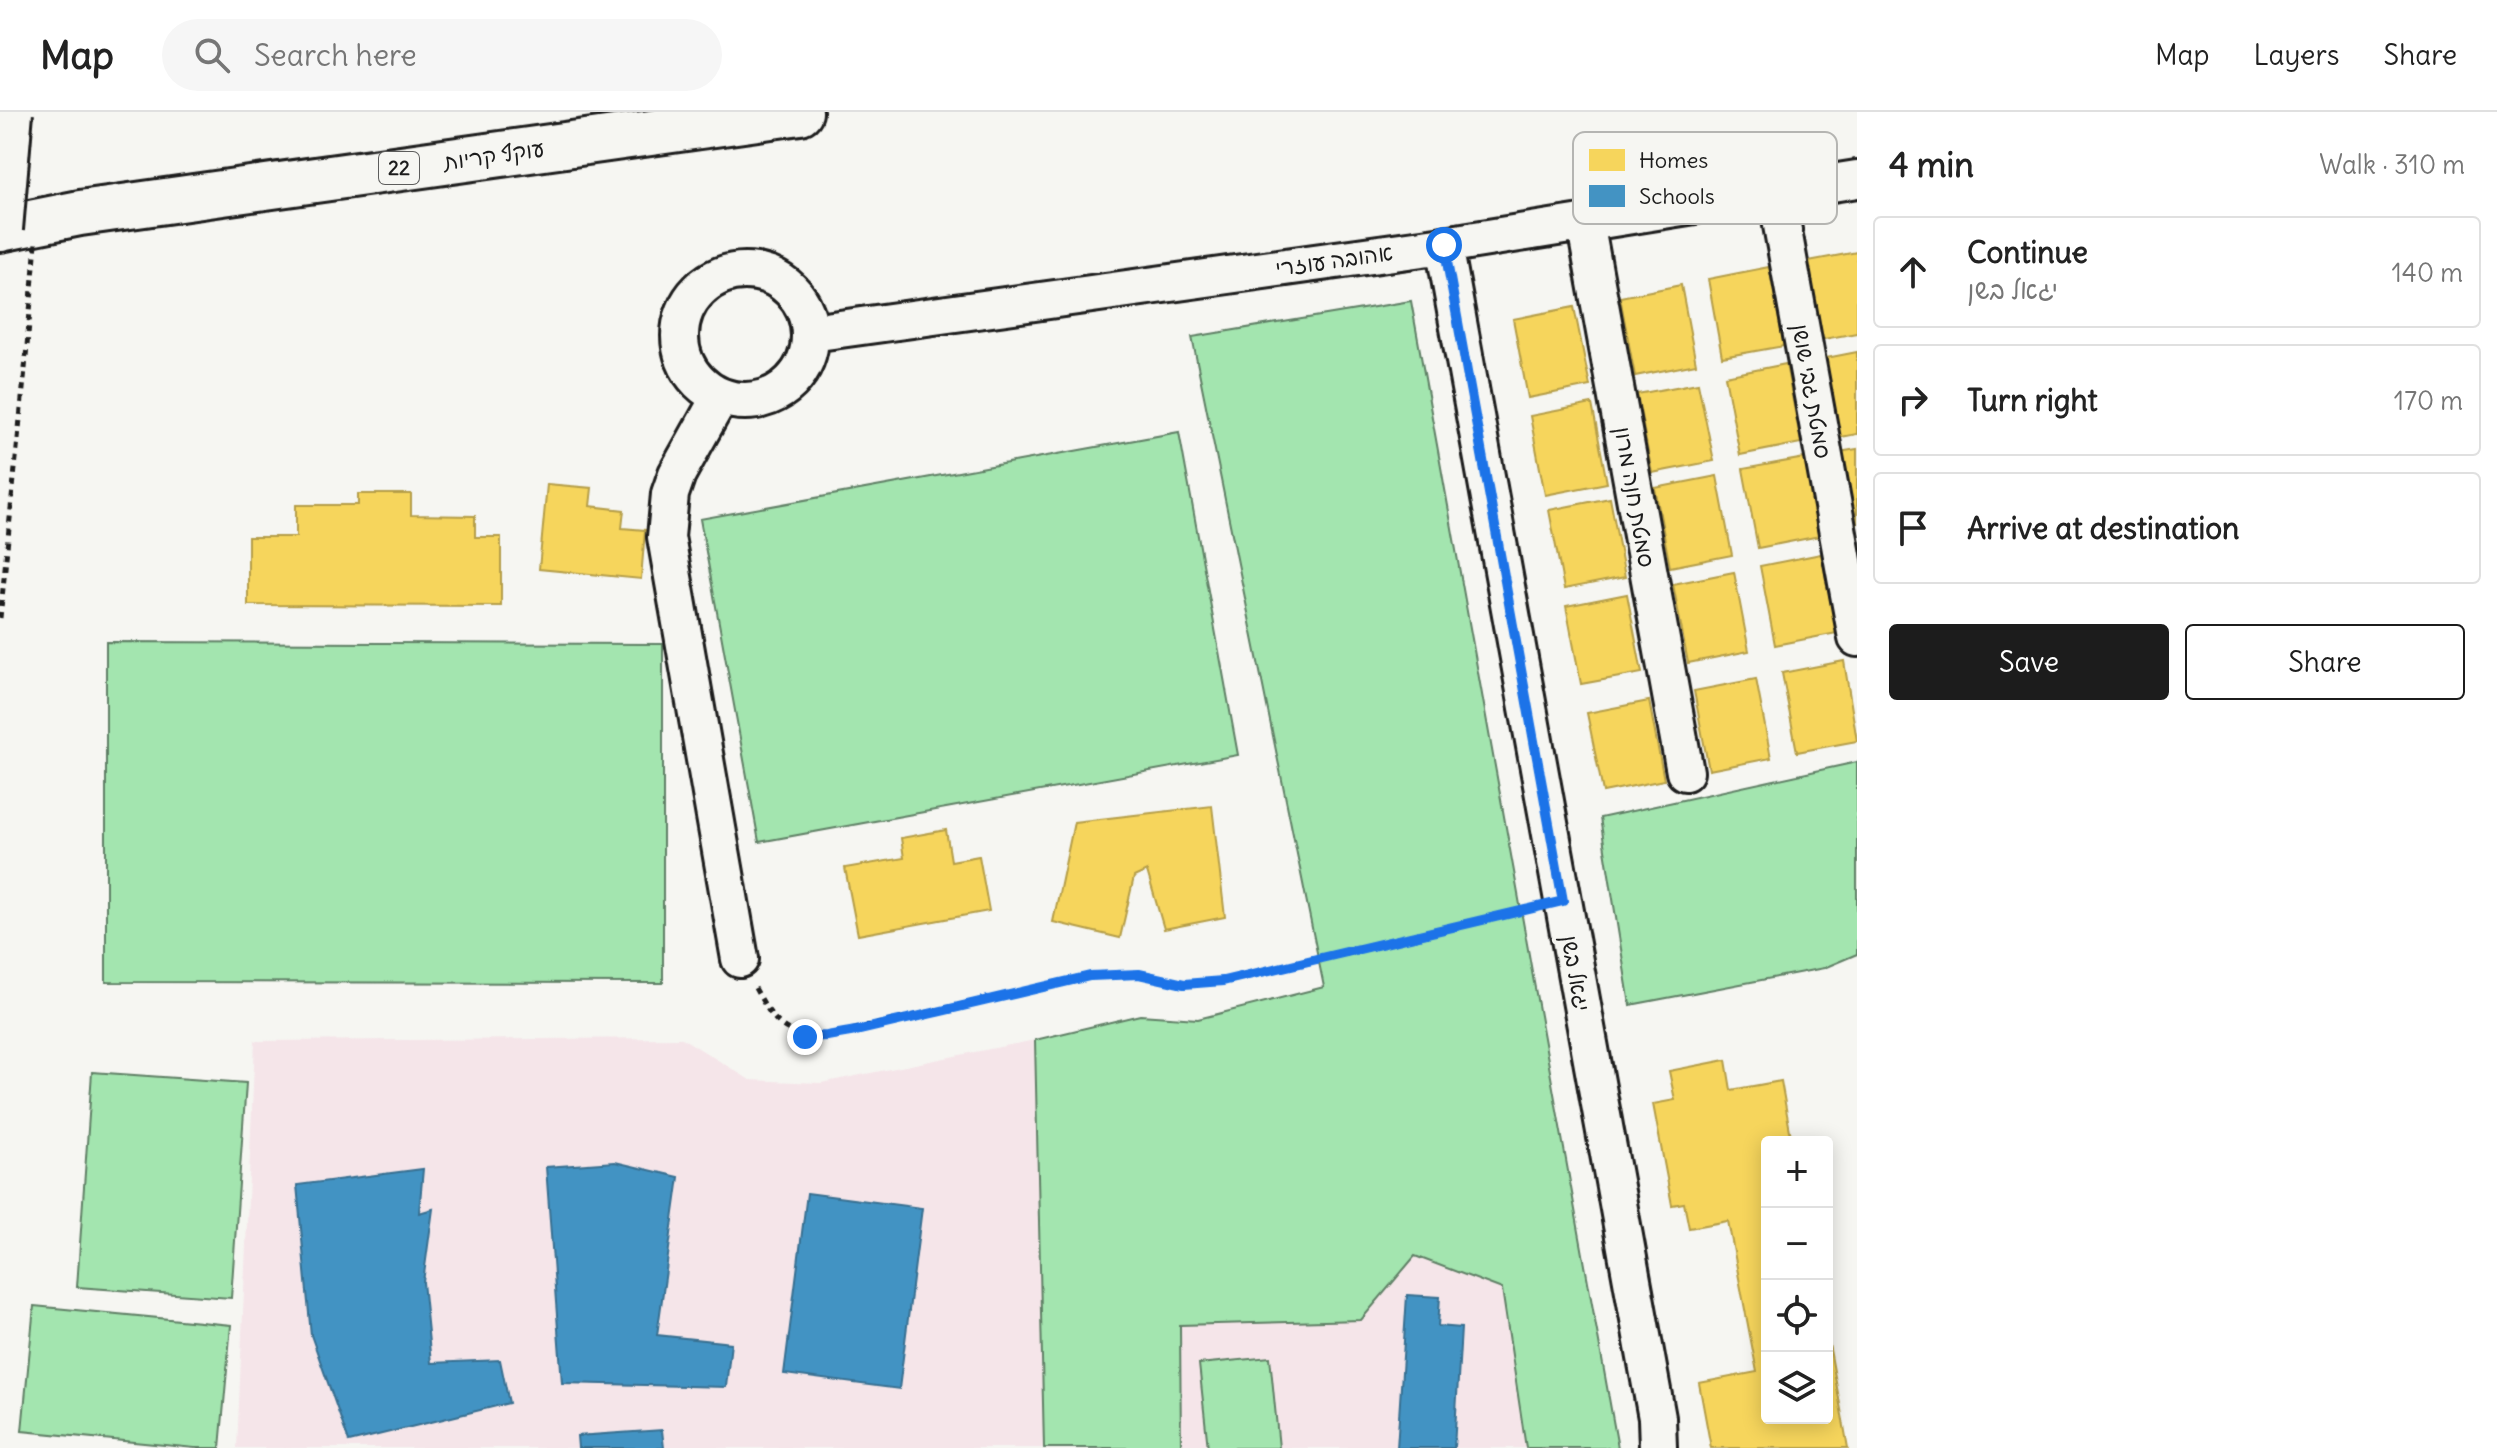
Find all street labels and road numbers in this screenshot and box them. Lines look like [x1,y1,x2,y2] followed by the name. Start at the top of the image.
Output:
[440,134,546,176] street label: עוקף קריות
[379,152,419,184] road number: 22
[1274,238,1394,282] street label: אהובה עוזרי
[1786,321,1838,461] street label: סמטת גבי שושן
[1609,424,1661,570] street label: סמטת חנה מרון
[1556,933,1596,1013] street label: יגאל בשן

